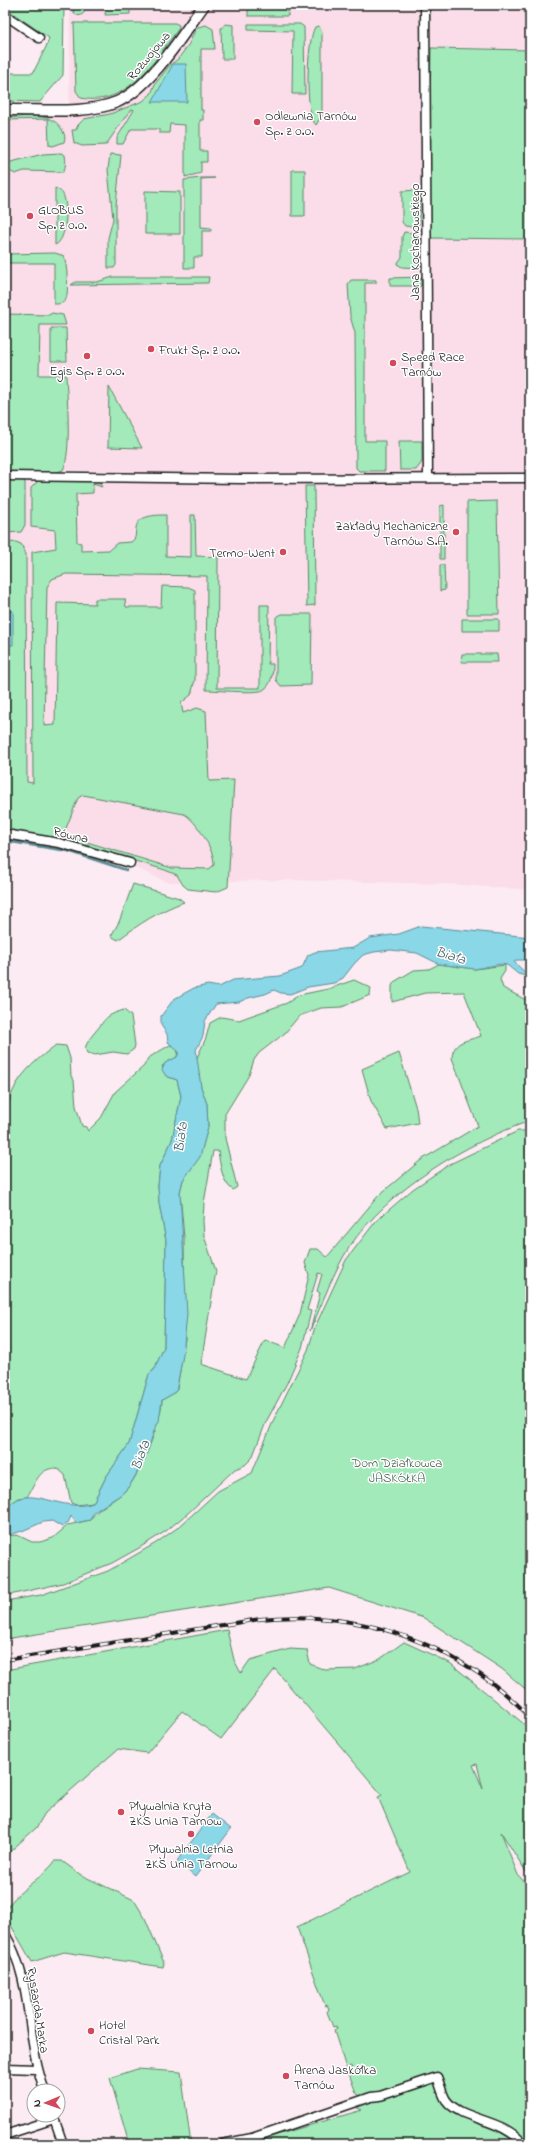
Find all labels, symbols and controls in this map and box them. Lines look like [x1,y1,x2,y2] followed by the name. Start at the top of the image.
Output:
[123,27,175,85] street label: Rozwojowa
[265,107,357,141] place label: Odlewnia Tarnów Sp. z o.o.
[252,117,262,127] marker: Odlewnia Tarnów Sp. z o.o.
[406,183,426,300] street label: Jana Kochanowskiego
[38,201,87,235] place label: GLOBUS Sp. z o.o.
[25,211,35,221] marker: GLOBUS Sp. z o.o.
[158,341,240,360] place label: Frukt Sp. z o.o.
[146,344,156,354] marker: Frukt Sp. z o.o.
[401,348,465,382] place label: Speed Race Tarnów
[82,351,92,361] marker: Egis Sp. z o.o.
[388,358,398,368] marker: Speed Race Tarnów
[50,362,125,382] place label: Egis Sp. z o.o.
[335,517,448,551] place label: Zakłady Mechaniczne Tarnów S.A.
[451,527,461,537] marker: Zakłady Mechaniczne Tarnów S.A.
[209,544,276,563] place label: Termo-Went
[278,547,288,557] marker: Termo-Went
[51,822,90,849] street label: Równa
[433,942,469,971] water label: Biała
[169,1120,194,1154] water label: Biała
[126,1437,157,1473] water label: Biała
[351,1454,442,1488] park label: Dom Działkowca JASKÓŁKA
[129,1797,222,1831] place label: Pływalnia Kryta ZKS Unia Tarnow
[116,1807,126,1817] marker: Pływalnia Kryta ZKS Unia Tarnow
[186,1829,196,1839] marker: Pływalnia Letnia ZKS Unia Tarnow
[145,1840,238,1874] place label: Pływalnia Letnia ZKS Unia Tarnow
[20,1966,54,2055] street label: Ryszarda Marka
[99,2016,160,2050] place label: Hotel Cristal Park
[86,2026,96,2036] marker: Hotel Cristal Park
[294,2061,376,2095] place label: Arena Jaskółka Tarnów
[281,2071,291,2081] marker: Arena Jaskółka Tarnów
[26,2083,66,2123] north arrow
[29,2099,45,2107] text: N

